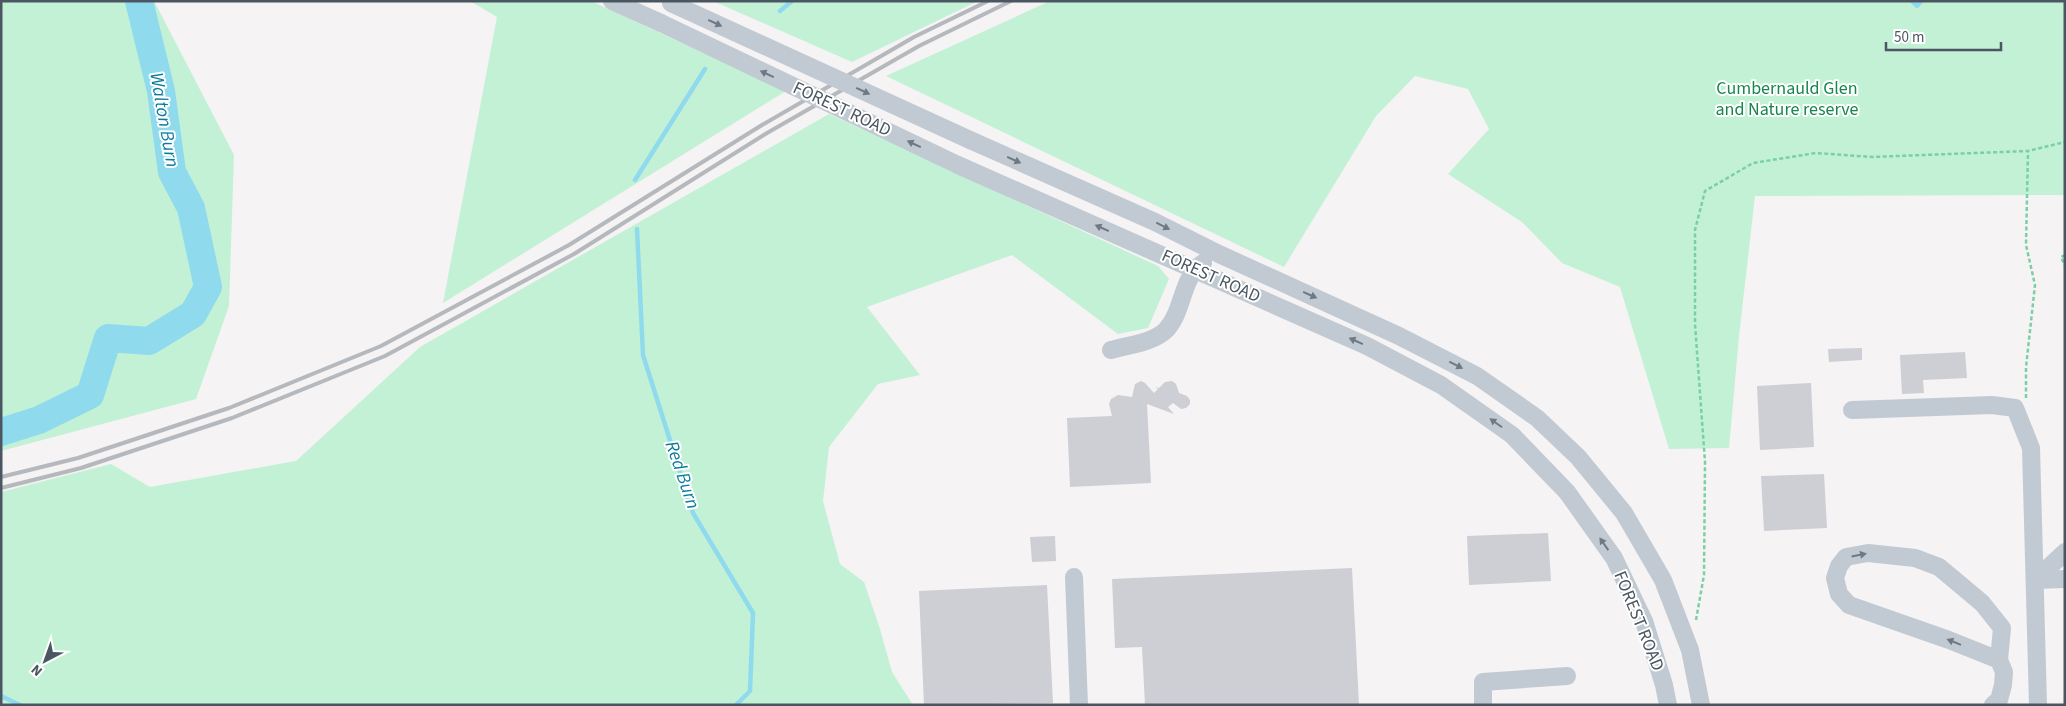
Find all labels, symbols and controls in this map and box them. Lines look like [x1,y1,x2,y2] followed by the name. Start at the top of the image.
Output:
[708,19,722,27] one-way arrow
[1886,20,2001,52] scale bar
[1894,27,1924,48] text: 50 m
[142,70,186,170] water label: Walton Burn
[760,70,774,78] one-way arrow
[789,75,895,143] street label: FOREST ROAD
[1716,76,1859,122] park label: Cumbernauld Glen and Nature reserve
[856,87,870,95] one-way arrow
[907,140,921,148] one-way arrow
[1007,156,1021,164] one-way arrow
[1156,222,1170,230] one-way arrow
[1095,223,1109,231] one-way arrow
[1158,243,1264,309] street label: FOREST ROAD
[1303,291,1317,299] one-way arrow
[1349,337,1363,345] one-way arrow
[1449,361,1464,369] one-way arrow
[1489,418,1503,428] one-way arrow
[658,437,706,513] water label: Red Burn
[1599,537,1609,551] one-way arrow
[1851,550,1867,558] one-way arrow
[1608,567,1670,675] street label: FOREST ROAD
[20,636,70,686] north arrow
[1947,637,1961,645] one-way arrow
[27,659,47,681] text: N

